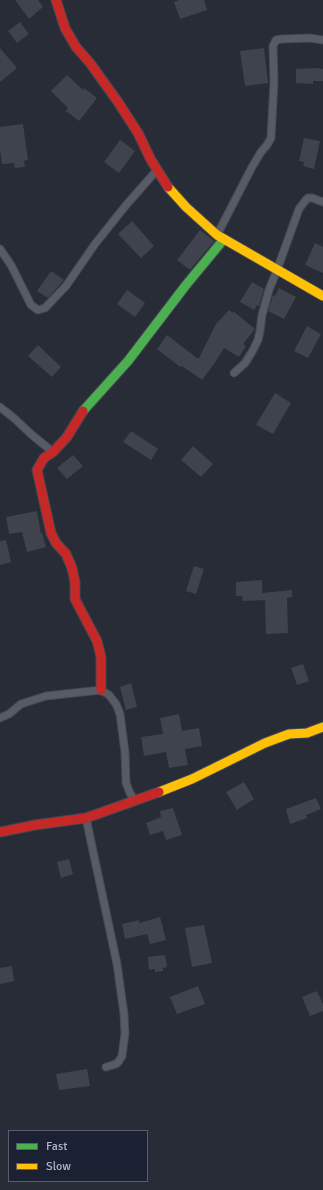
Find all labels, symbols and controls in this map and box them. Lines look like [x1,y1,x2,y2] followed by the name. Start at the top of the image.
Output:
[8,1130,148,1182] legend
[46,1139,67,1154] text: Fast
[46,1159,71,1174] text: Slow

